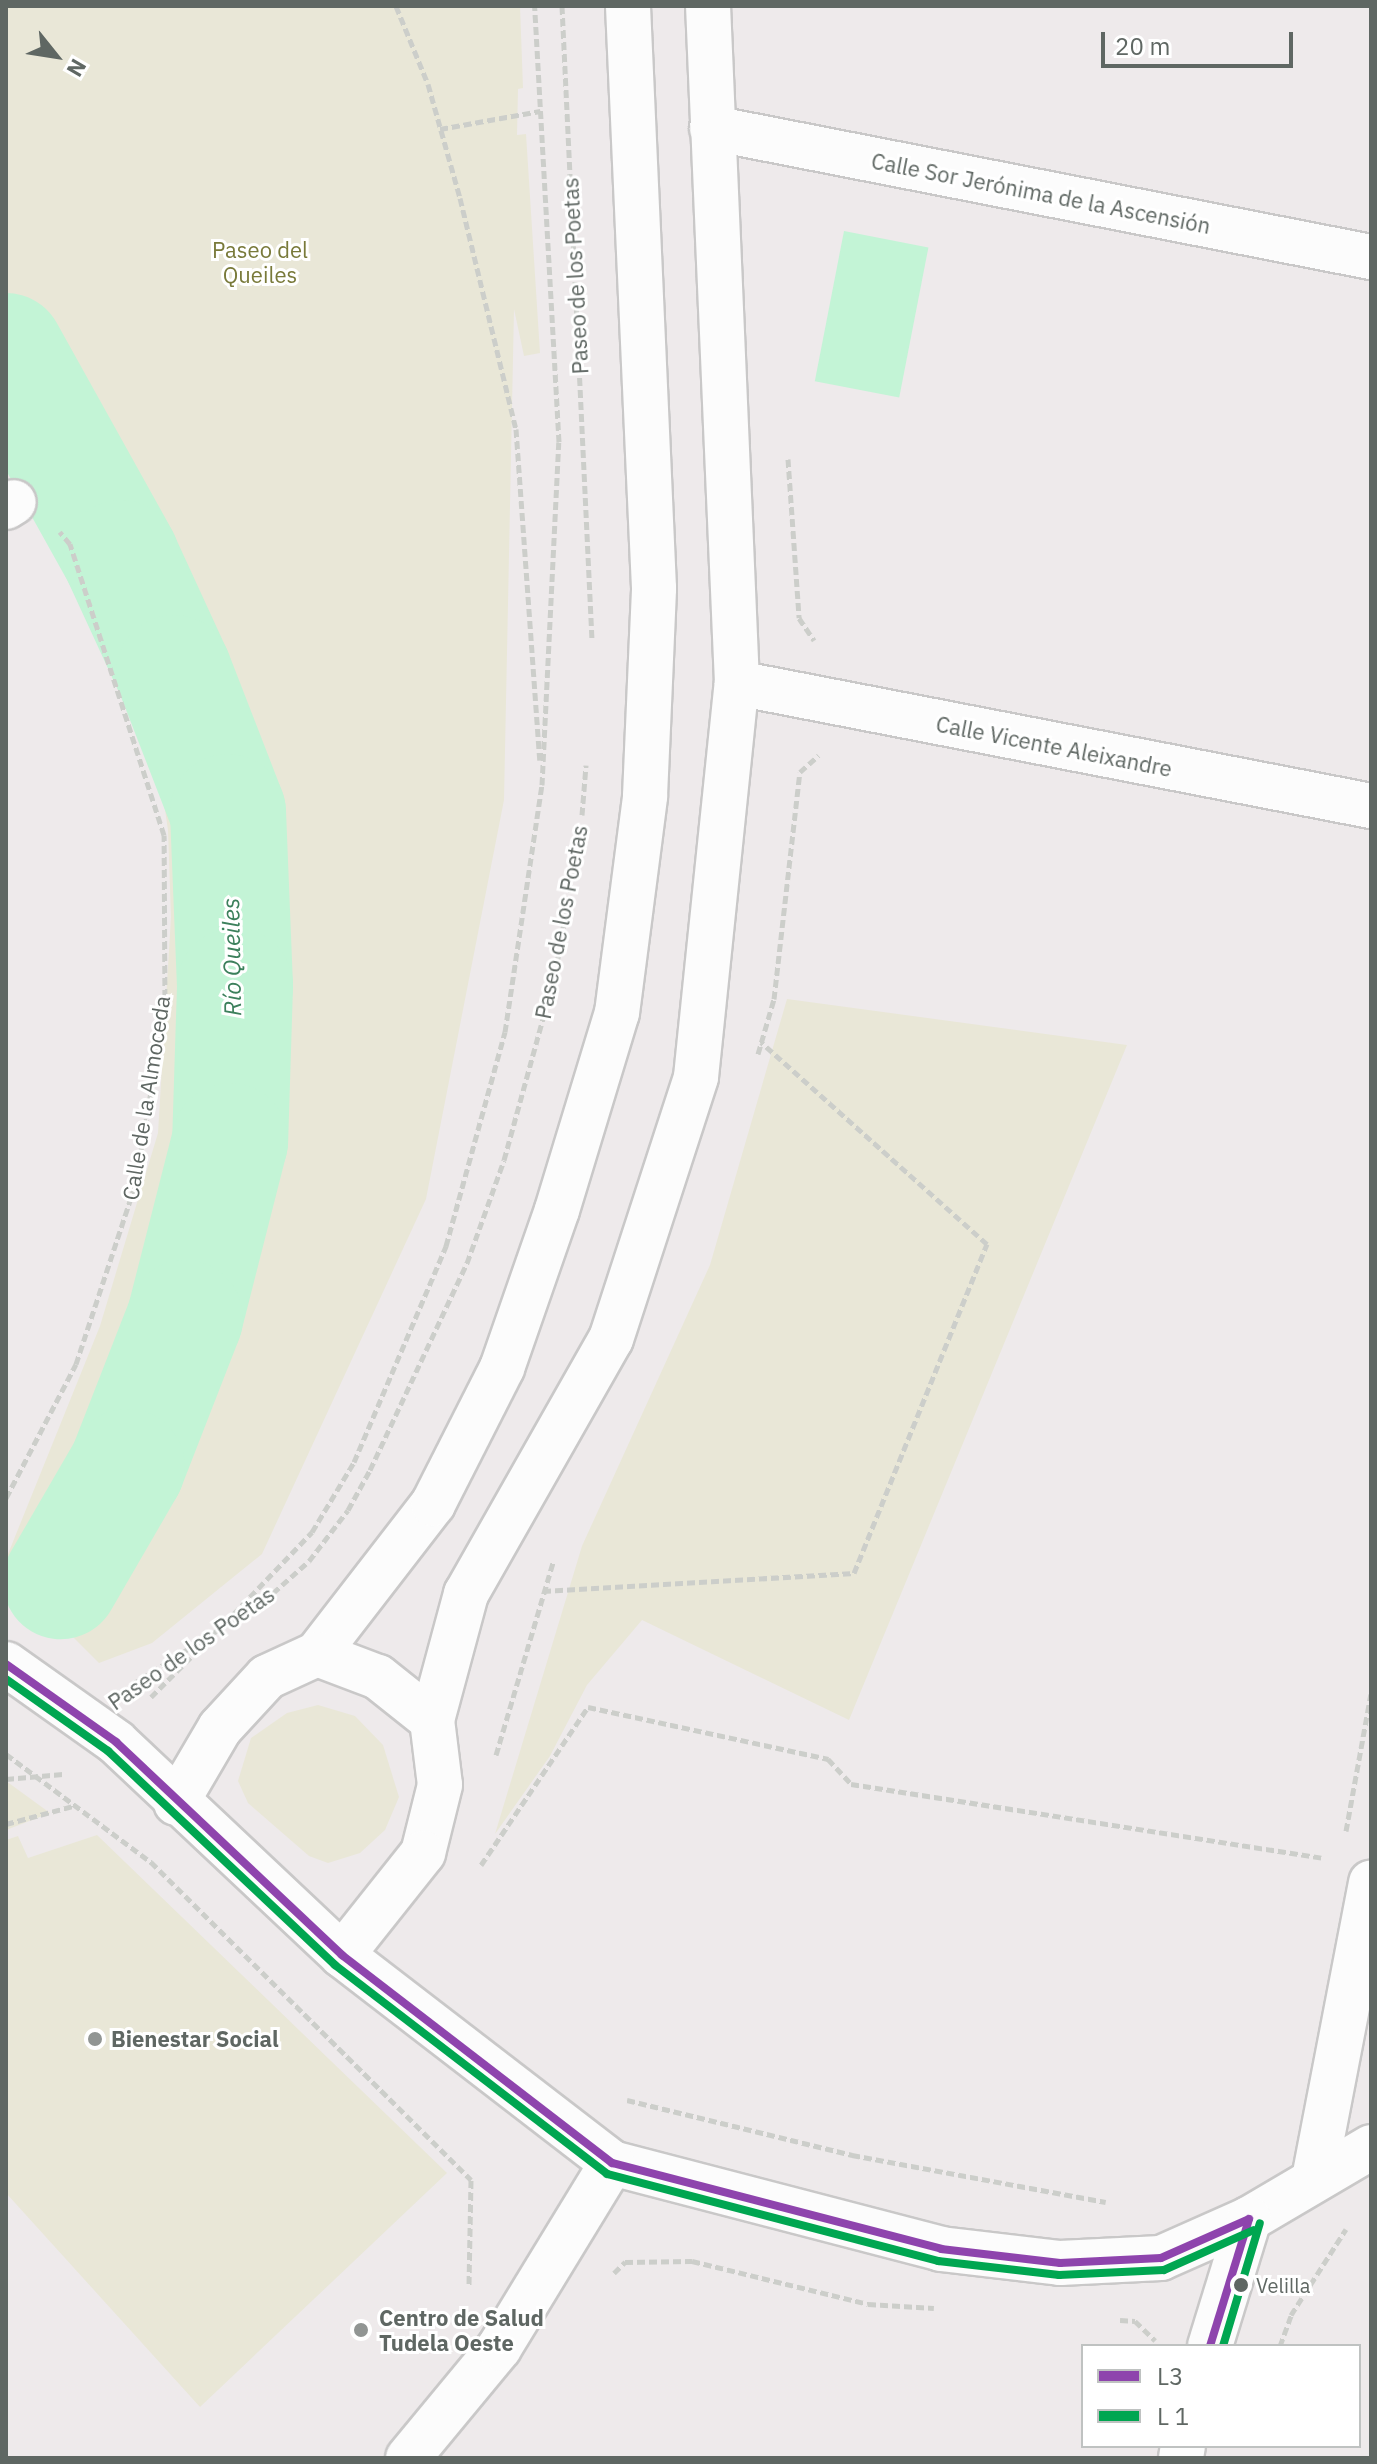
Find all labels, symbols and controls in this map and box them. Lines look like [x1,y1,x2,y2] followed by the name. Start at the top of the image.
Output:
[16,16,96,96] north arrow
[1105,16,1297,66] scale bar
[1115,30,1170,62] text: 20 m
[61,54,94,82] text: N
[869,147,1213,239] street label: Calle Sor Jerónima de la Ascensión
[557,177,593,375] street label: Paseo de los Poetas
[212,236,308,288] park label: Paseo del Queiles
[934,710,1174,782] street label: Calle Vicente Aleixandre
[529,823,593,1021] street label: Paseo de los Poetas
[217,898,247,1016] water label: Río Queiles
[117,994,175,1202] street label: Calle de la Almoceda
[103,1581,279,1715] street label: Paseo de los Poetas
[111,2026,279,2052] place label: Bienestar Social
[86,2030,104,2048] marker: Bienestar Social
[1256,2273,1310,2297] place label: Velilla
[1233,2277,1249,2293] marker: Velilla
[379,2304,544,2356] place label: Centro de Salud Tudela Oeste
[350,2319,372,2341] marker: Centro de Salud Tudela Oeste
[1081,2344,1361,2448] legend
[1157,2360,1183,2392] text: L3
[1157,2400,1189,2432] text: L 1

